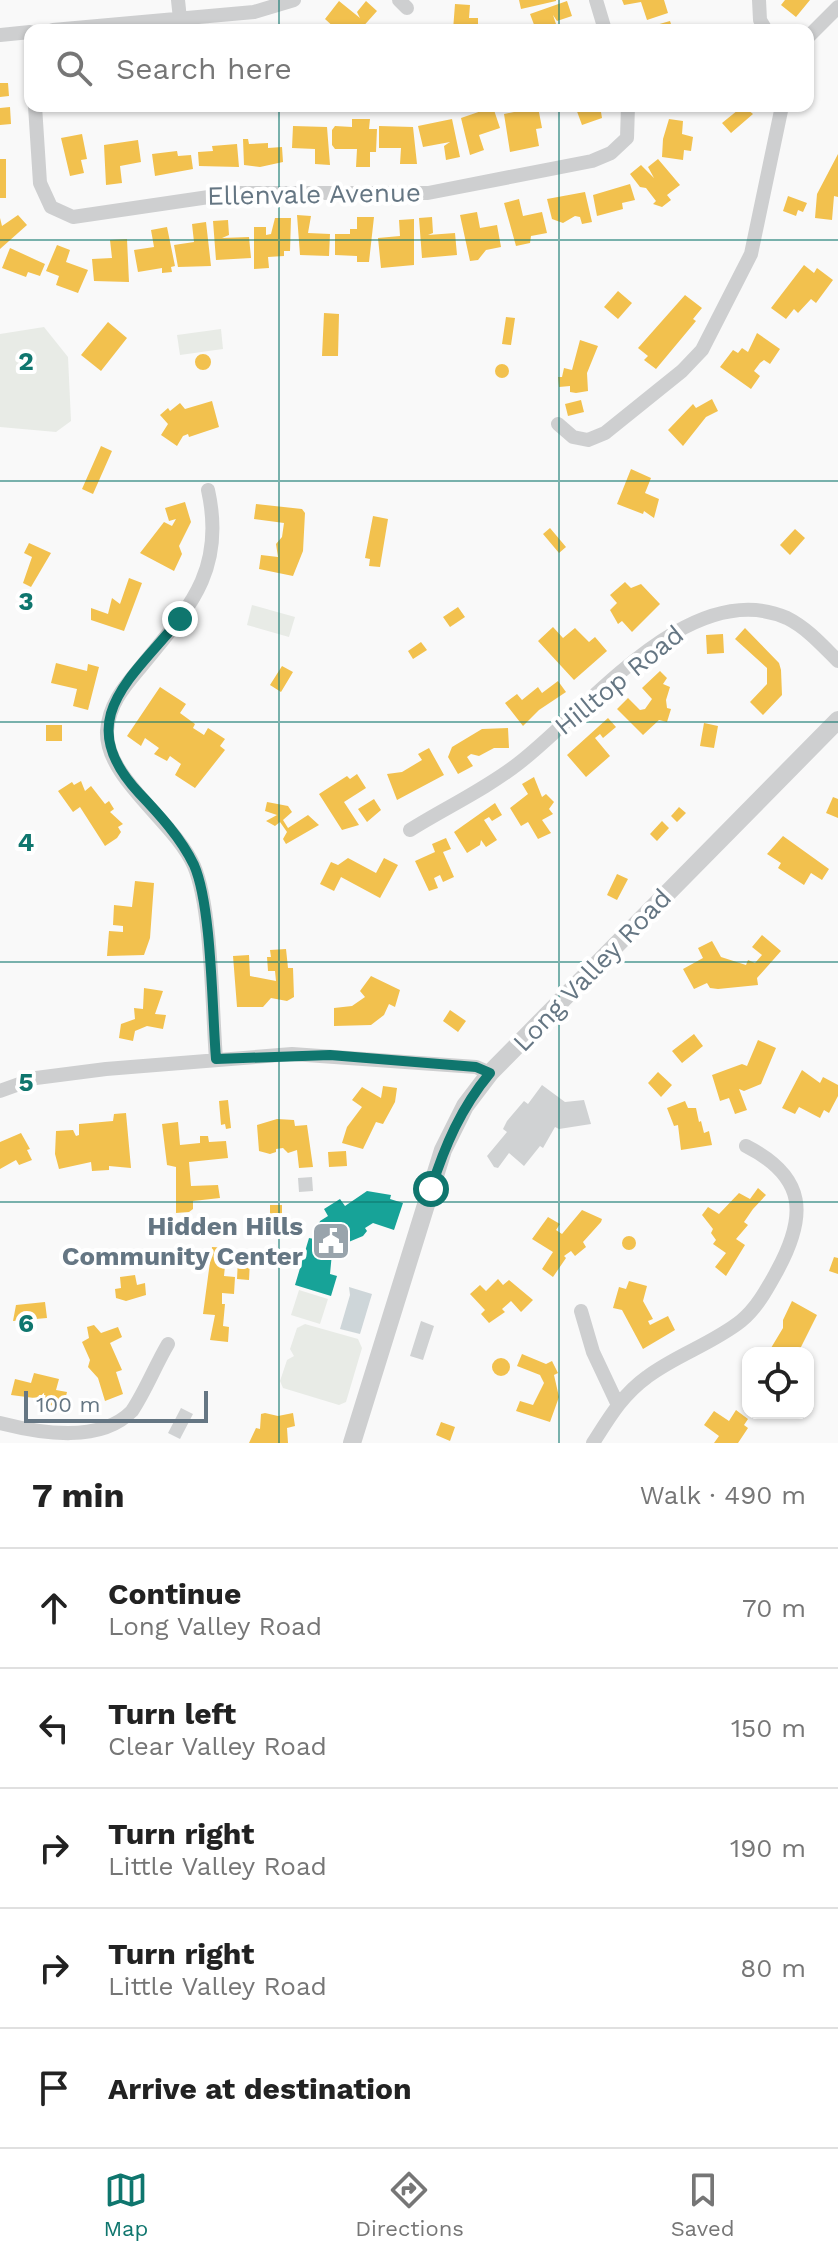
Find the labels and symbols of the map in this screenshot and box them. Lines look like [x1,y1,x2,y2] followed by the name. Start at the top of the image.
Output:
[207,177,421,211] street label: Ellenvale Avenue
[18,346,34,376] text: 2
[18,586,34,616] text: 3
[162,601,198,637] route end
[549,619,689,741] street label: Hilltop Road
[18,827,35,857] text: 4
[507,883,677,1057] street label: Long Valley Road
[18,1067,34,1097] text: 5
[413,1171,449,1207] route start
[62,1211,304,1271] place label: Hidden Hills Community Center
[310,1220,352,1262] public building icon: Hidden Hills Community Center
[18,1308,34,1338] text: 6
[24,1387,208,1423] scale bar

